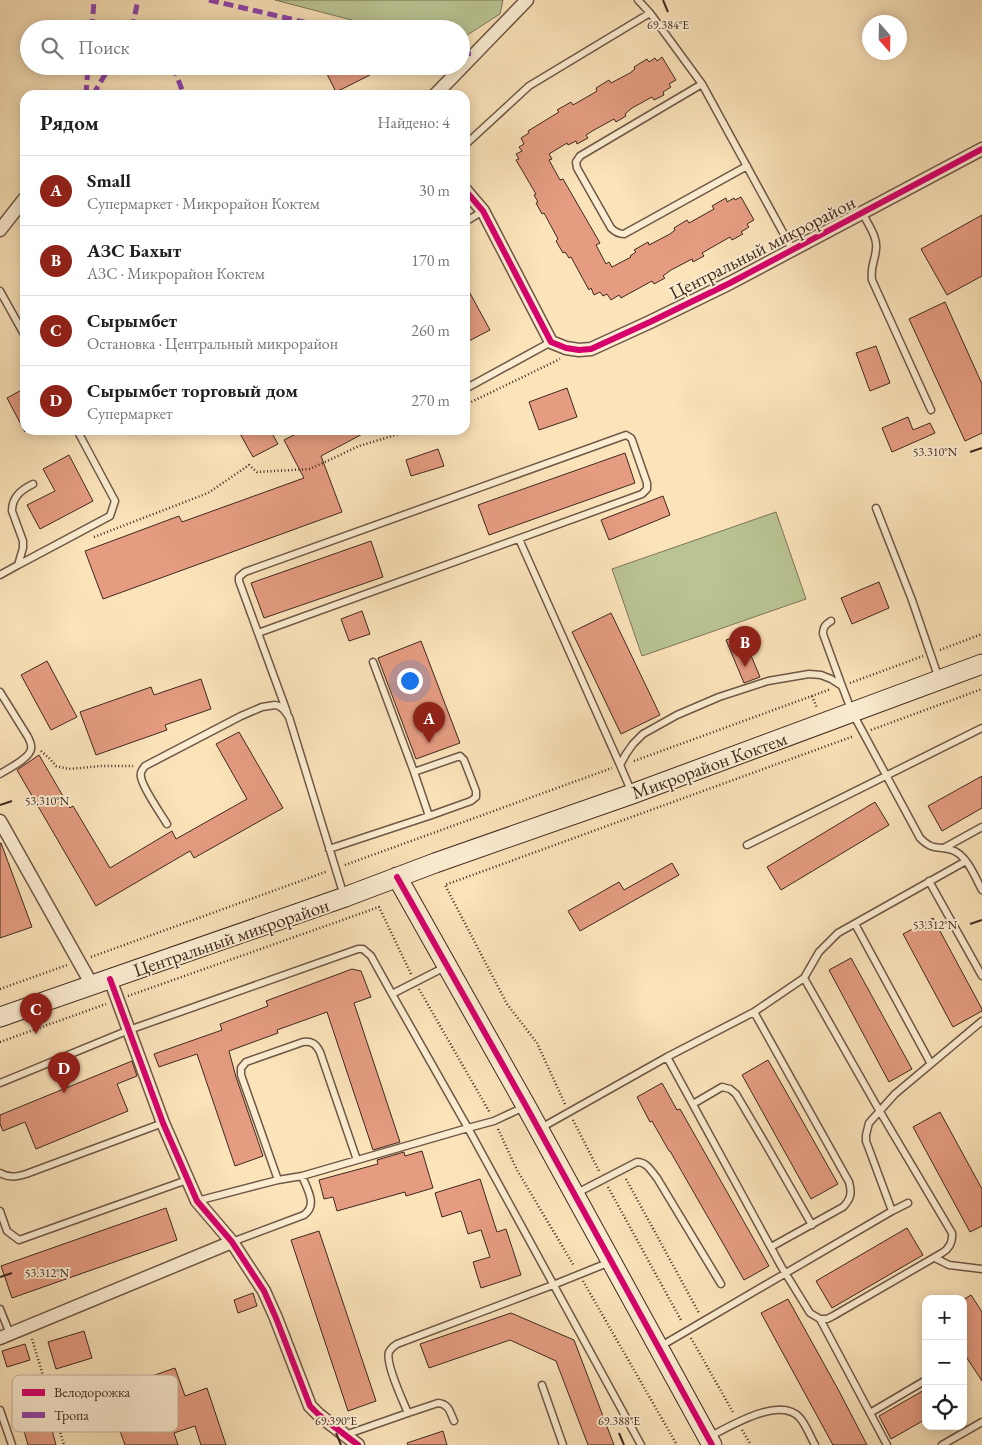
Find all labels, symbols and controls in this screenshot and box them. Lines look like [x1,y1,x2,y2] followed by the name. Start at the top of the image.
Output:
[862,15,907,60] north arrow
[647,17,689,33] text: 69.384°E
[20,20,470,75] search box
[38,34,66,62] icon: search
[78,35,130,60] text: Поиск
[40,109,99,136] text: Рядом
[378,112,450,133] text: Найдено: 4
[87,168,131,193] text: Small
[50,180,62,201] text: A
[419,180,450,201] text: 30 m
[665,190,860,305] street label: Центральный микрорайон
[87,193,320,214] text: Супермаркет · Микрорайон Коктем
[87,238,181,263] text: АЗС Бахыт
[51,250,61,271] text: B
[411,250,450,271] text: 170 m
[87,263,265,284] text: АЗС · Микрорайон Коктем
[87,308,177,333] text: Сырымбет
[50,320,62,341] text: C
[411,320,450,341] text: 260 m
[87,333,338,354] text: Остановка · Центральный микрорайон
[87,378,298,403] text: Сырымбет торговый дом
[50,390,62,411] text: D
[411,390,450,411] text: 270 m
[87,403,173,424] text: Супермаркет
[913,444,958,460] text: 53.310°N
[729,626,761,667] pin: B
[397,668,423,694] your location
[413,702,445,743] pin: A
[628,726,790,805] street label: Микрорайон Коктем
[25,793,70,809] text: 53.310°N
[130,892,332,983] street label: Центральный микрорайон
[913,917,958,933] text: 53.312°N
[20,993,52,1034] pin: C
[48,1052,80,1093] pin: D
[25,1265,70,1281] text: 53.312°N
[922,1295,967,1430] map controls
[922,1295,967,1340] button: +
[922,1340,967,1385] button: −
[12,1375,178,1432] legend
[54,1383,130,1401] text: Велодорожка
[922,1385,967,1430] button: locate
[54,1406,89,1424] text: Тропа
[315,1413,357,1429] text: 69.390°E
[598,1413,640,1429] text: 69.388°E

